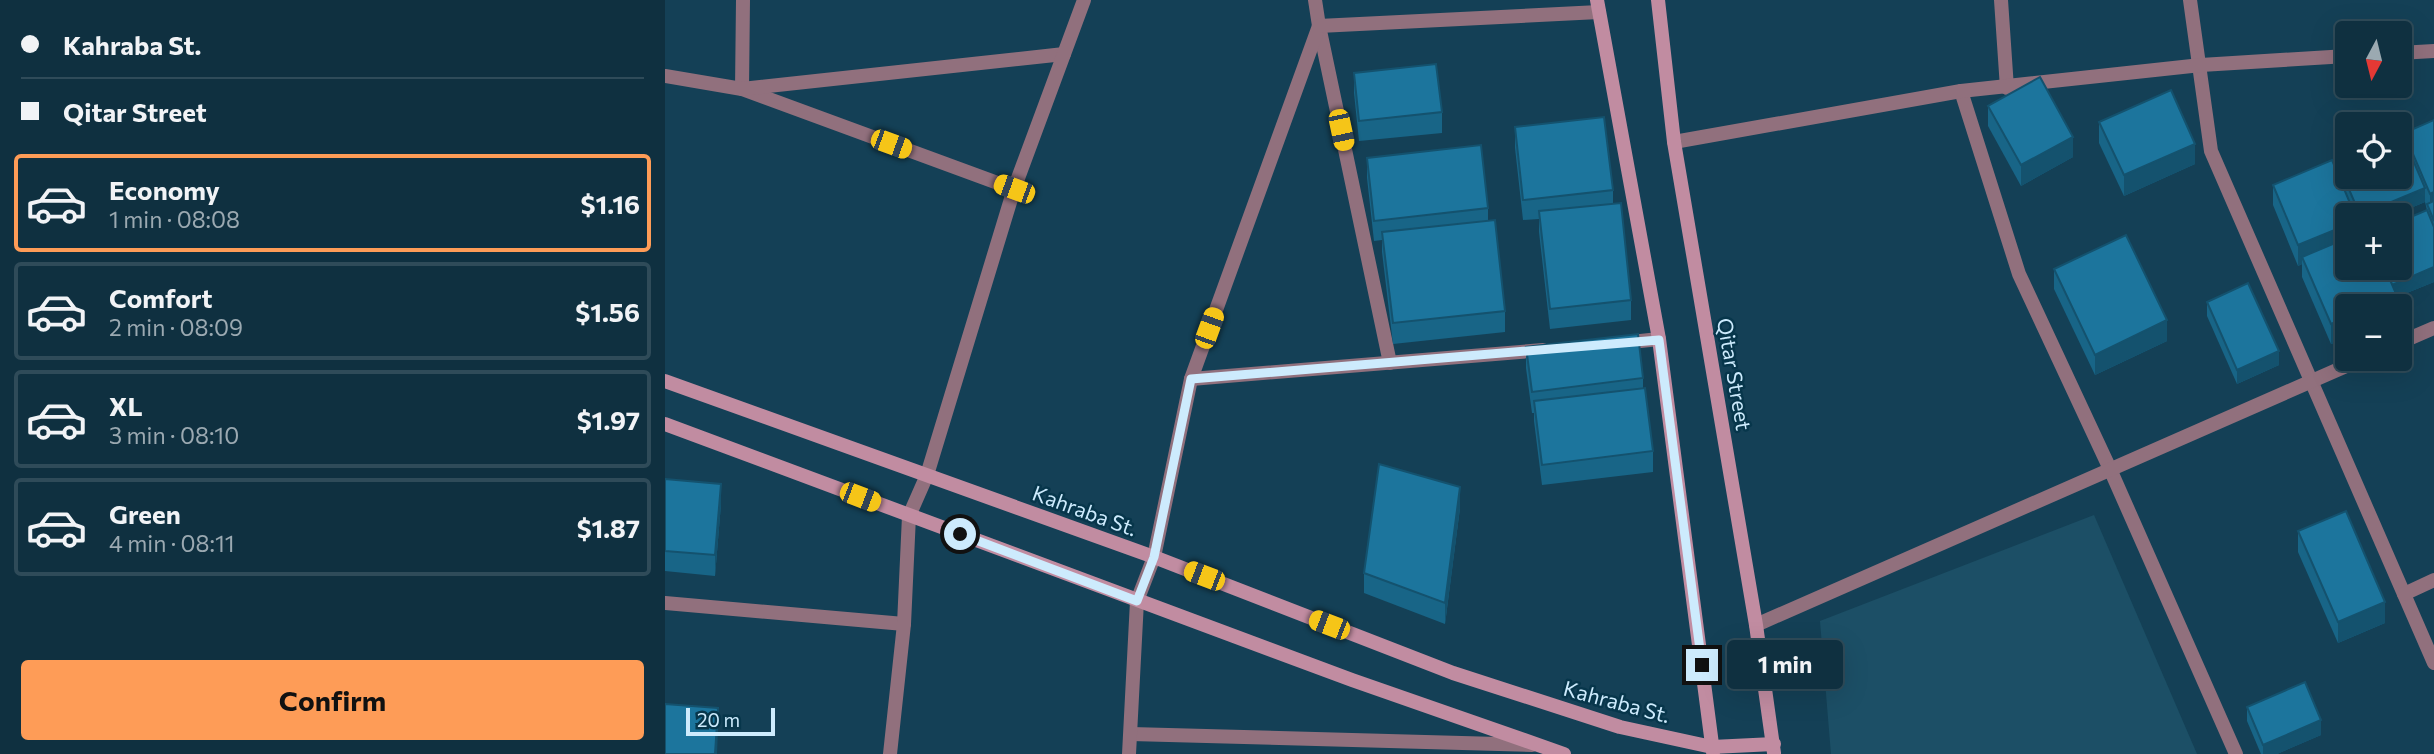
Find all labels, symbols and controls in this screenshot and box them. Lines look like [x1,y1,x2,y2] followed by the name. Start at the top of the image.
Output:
[2335,21,2411,98] north arrow
[2335,21,2412,371] map controls
[63,29,201,60] text: Kahraba St.
[63,96,207,127] text: Qitar Street
[1327,107,1356,153] car
[2335,112,2412,189] button: locate
[868,127,915,161] car
[25,172,88,235] icon: car
[991,172,1038,206] car
[109,174,220,205] text: Economy
[581,188,640,219] text: $1.16
[2335,203,2412,280] button: +
[109,205,240,233] text: 1 min · 08:08
[25,280,88,343] icon: car
[109,282,212,313] text: Comfort
[2335,294,2412,371] button: −
[575,296,640,327] text: $1.56
[1192,305,1227,351] car
[109,313,243,341] text: 2 min · 08:09
[1713,316,1757,432] street label: Qitar Street
[25,388,88,451] icon: car
[109,390,143,421] text: XL
[577,404,640,435] text: $1.97
[109,421,239,449] text: 3 min · 08:10
[837,480,884,514] car
[1029,480,1141,540] street label: Kahraba St.
[25,496,88,559] icon: car
[109,498,181,529] text: Green
[577,512,640,543] text: $1.87
[944,518,976,550] route start
[109,529,235,557] text: 4 min · 08:11
[1181,559,1228,593] car
[1306,608,1353,642] car
[1727,640,1842,690] callout: 1 min
[1686,649,1718,681] route end
[1758,650,1812,678] text: 1 min
[21,660,644,740] button: Confirm
[1561,675,1673,727] street label: Kahraba St.
[686,705,775,737] scale bar
[697,708,740,731] text: 20 m

